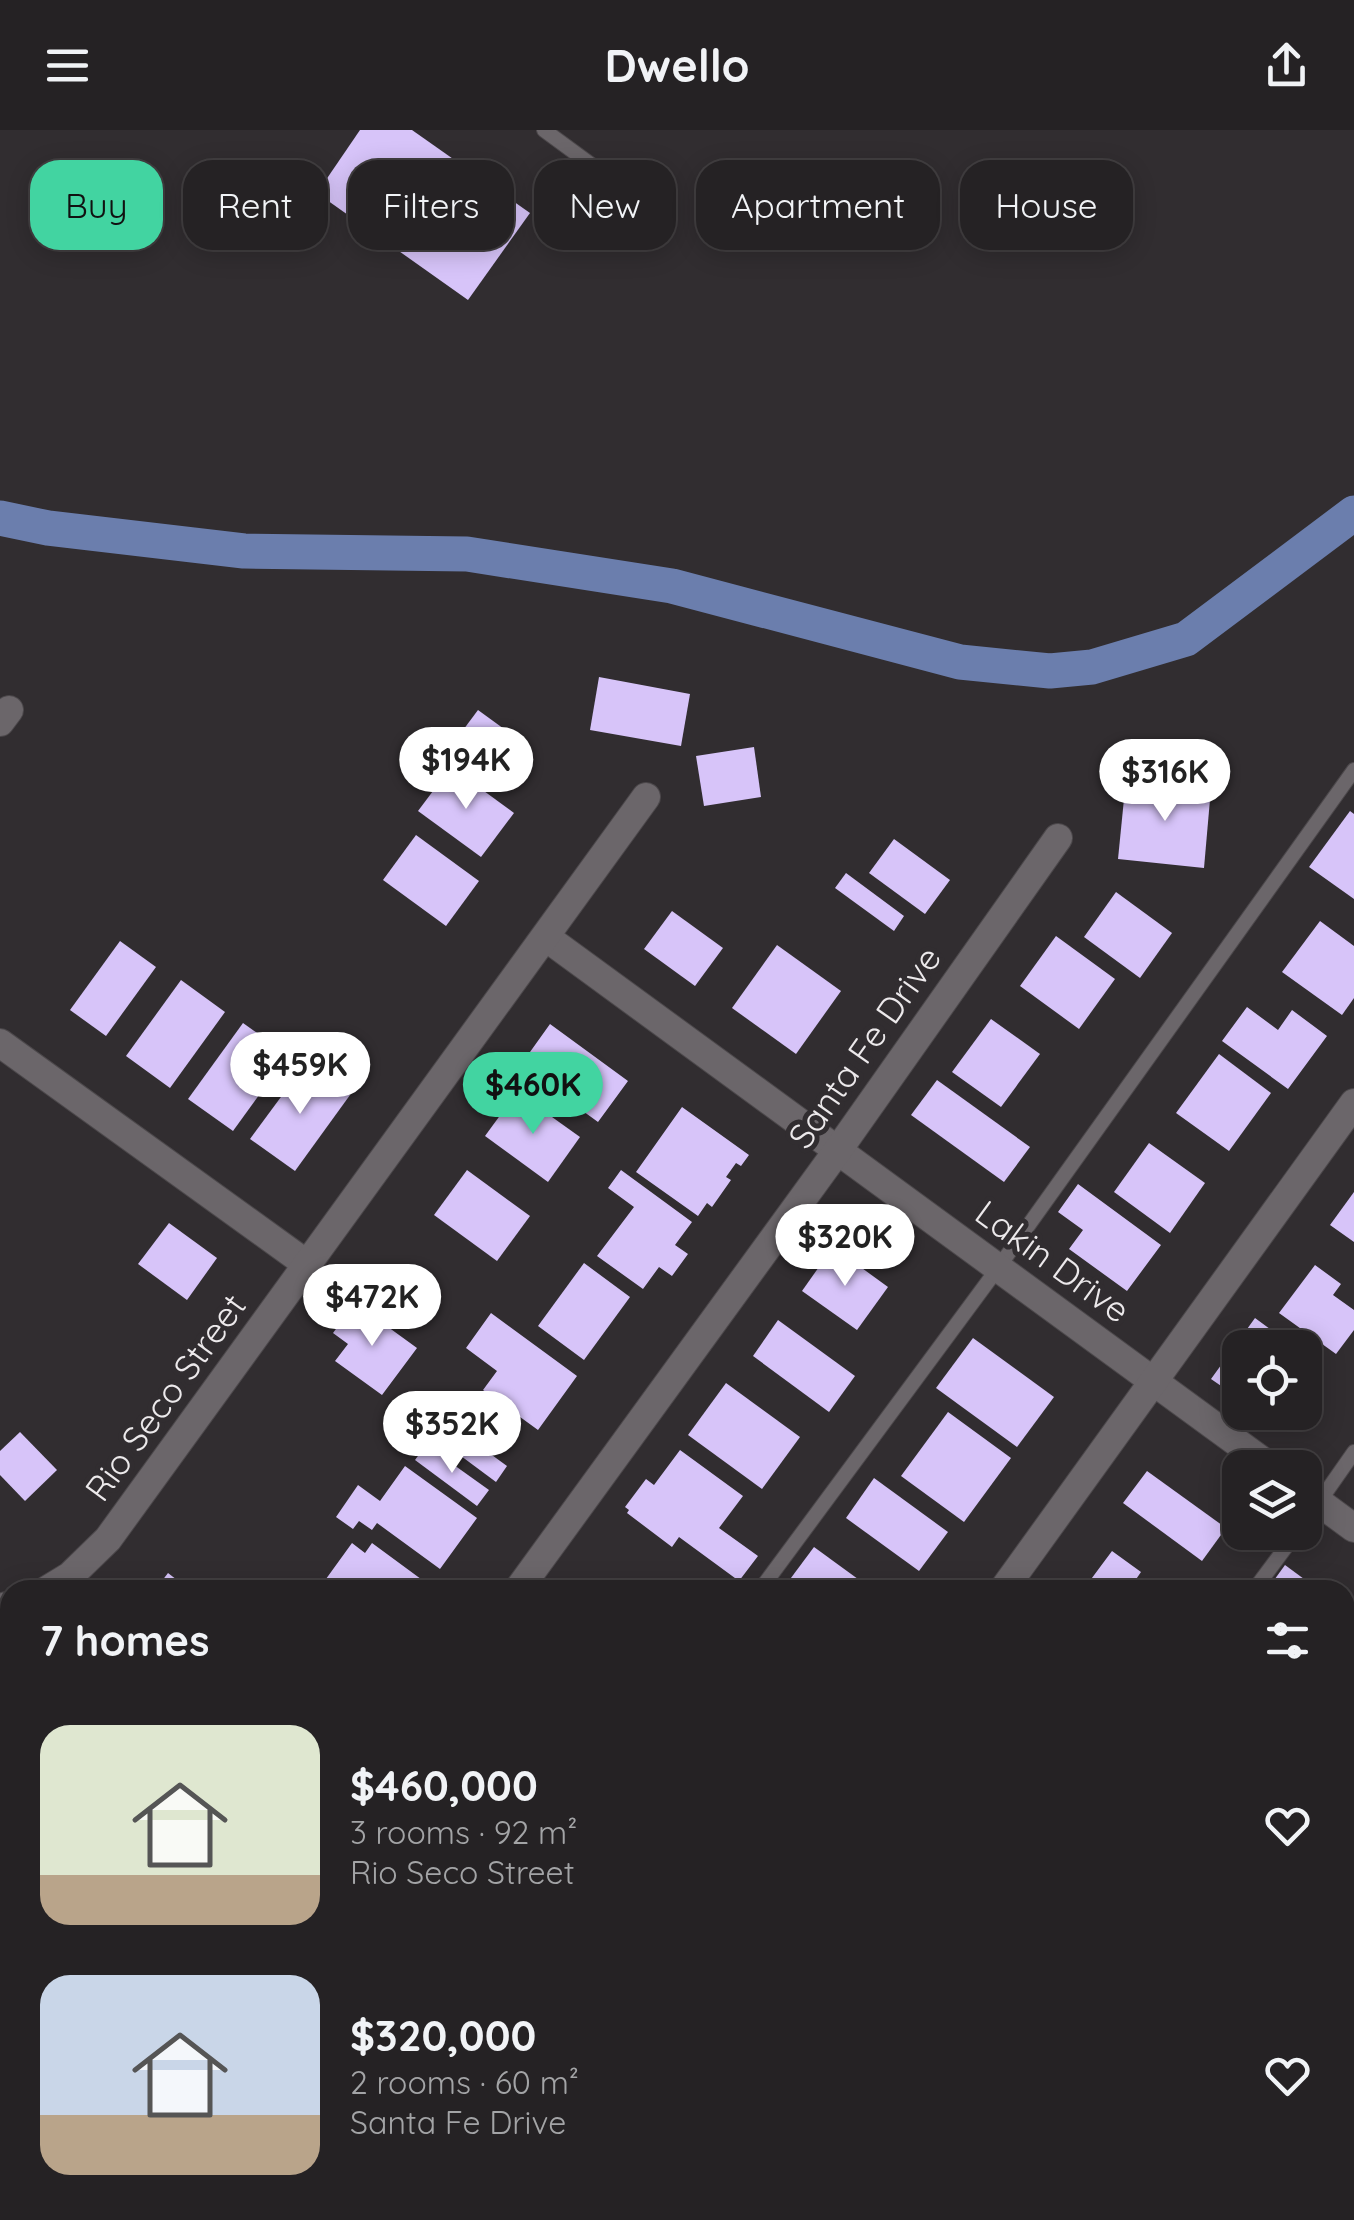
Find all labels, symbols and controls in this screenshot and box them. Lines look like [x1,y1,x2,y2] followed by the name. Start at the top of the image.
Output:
[604,37,750,93] text: Dwello
[40,38,95,93] icon: menu
[1259,38,1314,93] icon: share
[30,160,163,250] chip: Buy
[183,160,328,250] chip: Rent
[348,160,514,250] chip: Filters
[534,160,676,250] chip: New
[696,160,940,250] chip: Apartment
[960,160,1133,250] chip: House
[396,727,536,812] pin: $194K
[421,739,511,779] text: $194K
[1095,739,1235,824] pin: $316K
[1121,751,1209,791] text: $316K
[778,937,950,1157] street label: Santa Fe Drive
[230,1032,370,1117] pin: $459K
[252,1044,348,1084] text: $459K
[463,1052,603,1137] pin: $460K
[485,1064,581,1104] text: $460K
[967,1190,1139,1332] street label: Lakin Drive
[775,1204,915,1289] pin: $320K
[797,1216,893,1256] text: $320K
[302,1264,442,1349] pin: $472K
[325,1276,419,1316] text: $472K
[75,1285,255,1509] street label: Rio Seco Street
[1222,1330,1322,1550] map controls
[1222,1330,1322,1430] button: locate
[382,1391,522,1476] pin: $352K
[405,1403,499,1443] text: $352K
[1222,1450,1322,1550] button: layers
[1260,1613,1315,1668] icon: filters
[40,1614,209,1667] text: 7 homes
[350,1759,538,1812] text: $460,000
[120,1765,240,1885] icon: home
[1260,1798,1315,1853] icon: heart
[350,1812,577,1852] text: 3 rooms · 92 m²
[350,1852,575,1892] text: Rio Seco Street
[350,2009,536,2062] text: $320,000
[120,2015,240,2135] icon: home
[1260,2048,1315,2103] icon: heart
[350,2062,579,2102] text: 2 rooms · 60 m²
[350,2102,566,2142] text: Santa Fe Drive

